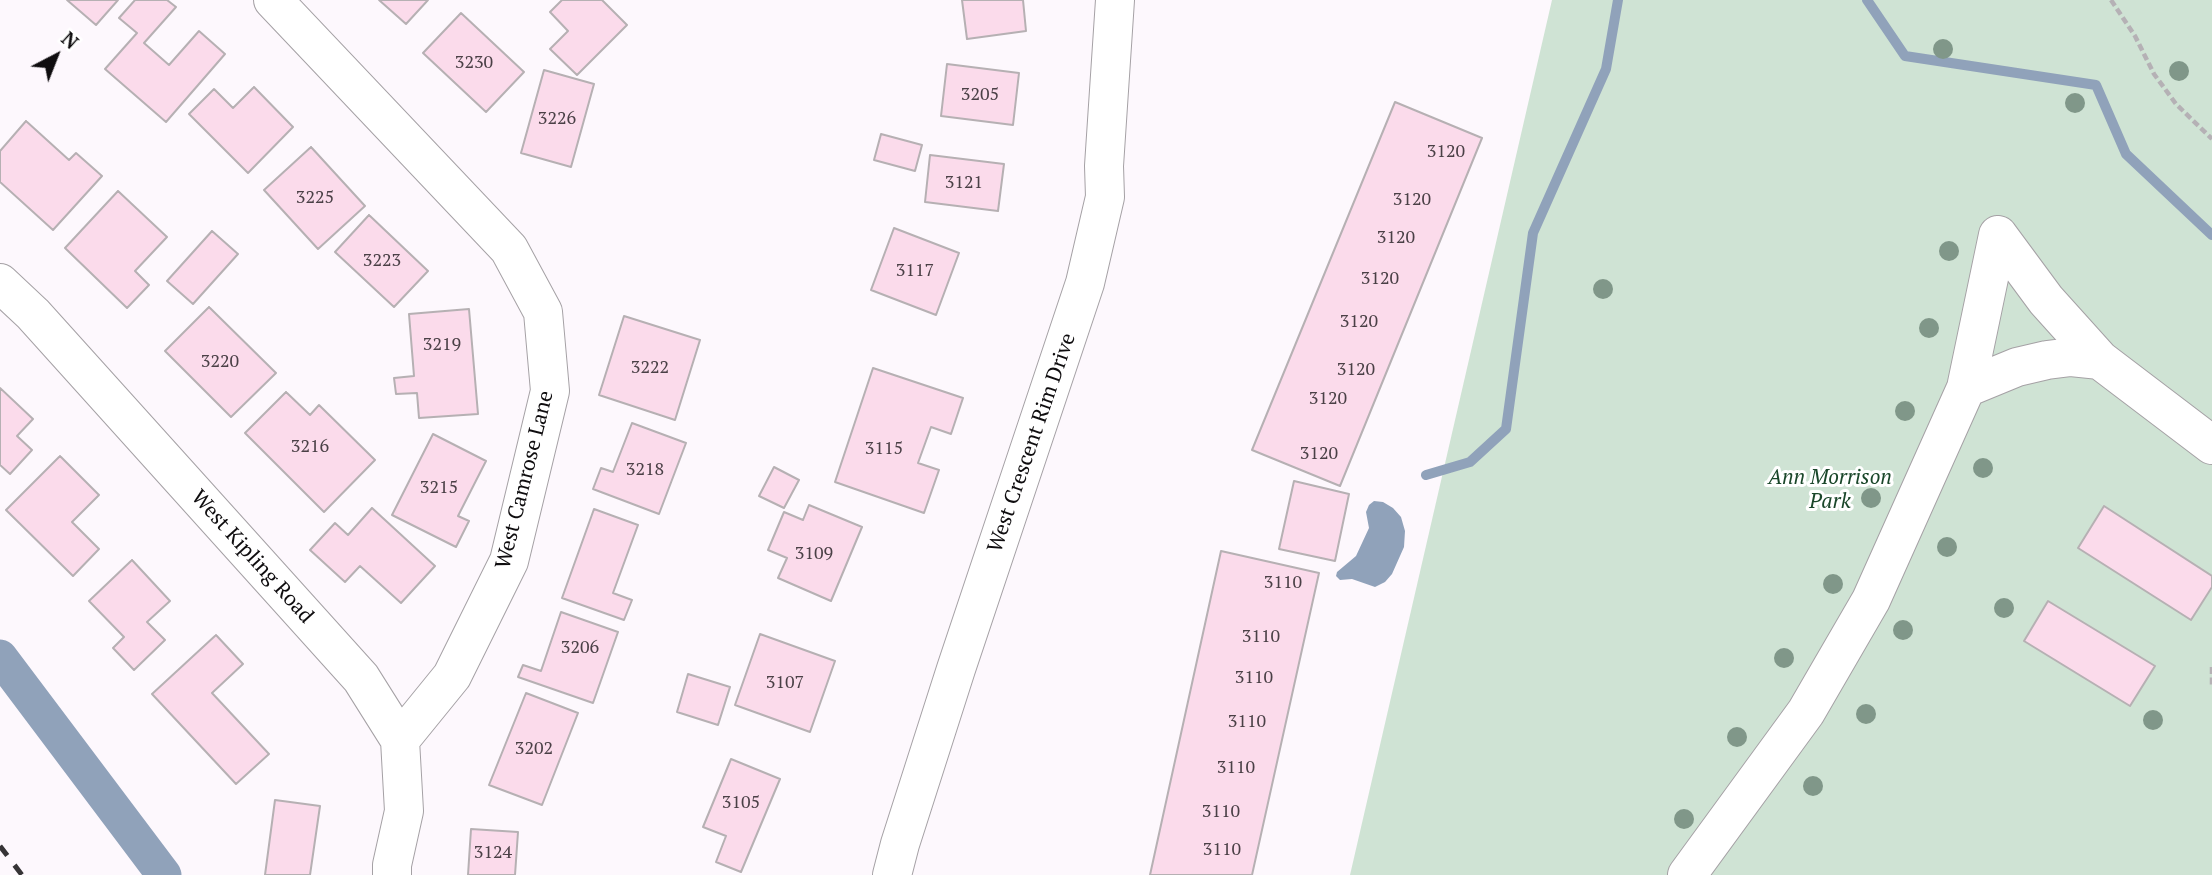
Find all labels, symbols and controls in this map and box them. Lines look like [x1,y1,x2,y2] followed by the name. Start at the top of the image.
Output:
[21,21,91,91] north arrow
[57,26,84,54] text: N
[455,52,493,74] house number: 3230
[961,84,999,106] house number: 3205
[538,108,576,130] house number: 3226
[1427,141,1465,163] house number: 3120
[945,172,983,194] house number: 3121
[296,187,334,209] house number: 3225
[1393,189,1431,211] house number: 3120
[1377,227,1415,249] house number: 3120
[363,250,401,272] house number: 3223
[896,260,934,282] house number: 3117
[1361,268,1399,290] house number: 3120
[1340,311,1378,333] house number: 3120
[983,330,1081,556] street label: West Crescent Rim Drive
[423,334,461,356] house number: 3219
[201,351,239,373] house number: 3220
[631,357,669,379] house number: 3222
[1337,359,1375,381] house number: 3120
[491,388,559,572] street label: West Camrose Lane
[1309,388,1347,410] house number: 3120
[291,436,329,458] house number: 3216
[865,438,903,460] house number: 3115
[1300,443,1338,465] house number: 3120
[626,459,664,481] house number: 3218
[1768,465,1892,515] park label: Ann Morrison Park
[420,477,458,499] house number: 3215
[186,485,318,629] street label: West Kipling Road
[795,543,833,565] house number: 3109
[1264,572,1302,594] house number: 3110
[1242,626,1280,648] house number: 3110
[561,637,599,659] house number: 3206
[1235,667,1273,689] house number: 3110
[766,672,804,694] house number: 3107
[1228,711,1266,733] house number: 3110
[515,738,553,760] house number: 3202
[1217,757,1255,779] house number: 3110
[722,792,760,814] house number: 3105
[1202,801,1240,823] house number: 3110
[1203,839,1241,861] house number: 3110
[474,842,512,864] house number: 3124

